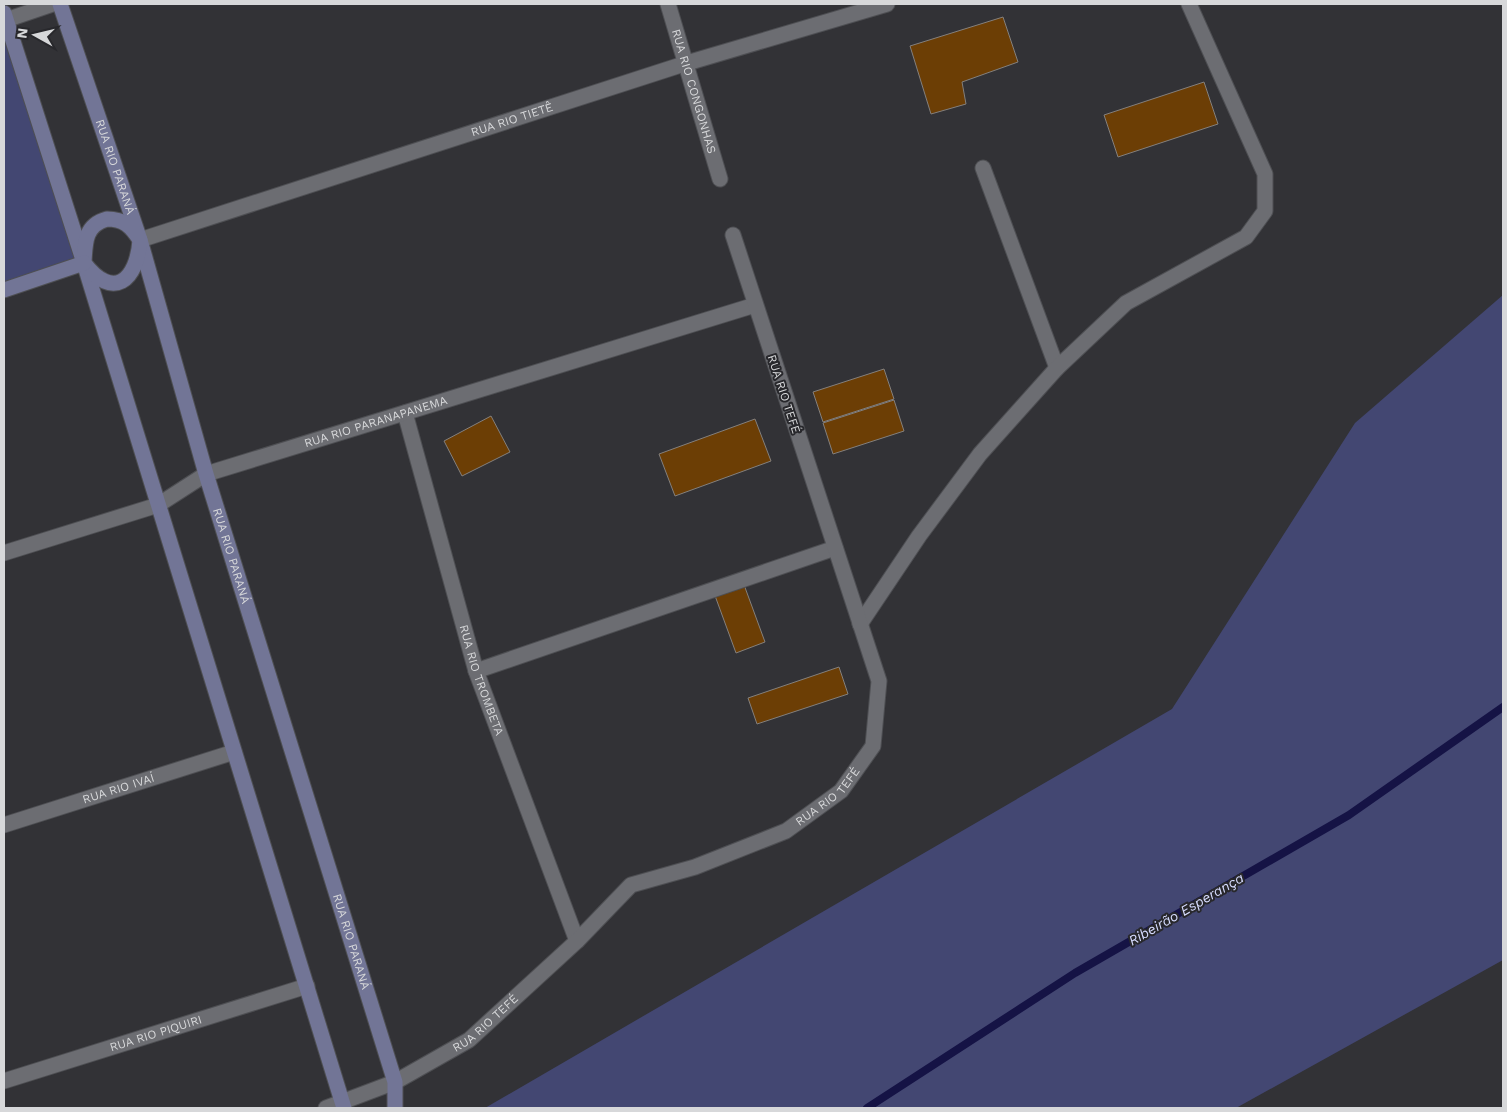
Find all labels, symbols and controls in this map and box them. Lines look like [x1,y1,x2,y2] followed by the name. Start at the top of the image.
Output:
[10,10,60,60] north arrow
[13,27,31,39] text: N
[669,27,719,155] street label: RUA RIO CONGONHAS
[469,100,555,139] street label: RUA RIO TIETÊ
[93,117,138,216] street label: RUA RIO PARANÁ
[765,353,803,435] street label: RUA RIO TEFÉ
[302,393,449,450] street label: RUA RIO PARANAPANEMA
[210,506,253,606] street label: RUA RIO PARANÁ
[457,623,507,738] street label: RUA RIO TROMBETA
[793,764,863,829] street label: RUA RIO TEFÉ
[81,771,156,807] street label: RUA RIO IVAÍ
[1126,869,1247,949] water label: Ribeirão Esperança
[330,892,373,991] street label: RUA RIO PARANÁ
[450,991,521,1055] street label: RUA RIO TEFÉ
[108,1012,204,1054] street label: RUA RIO PIQUIRI

